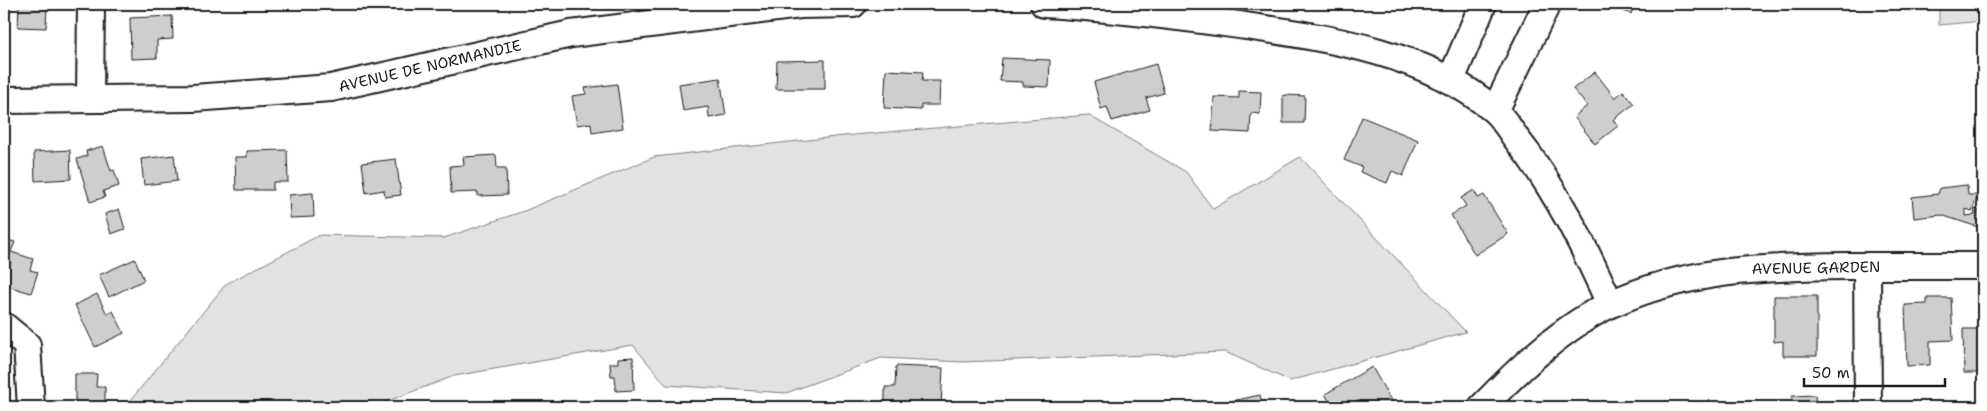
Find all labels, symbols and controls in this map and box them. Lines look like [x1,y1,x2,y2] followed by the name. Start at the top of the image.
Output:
[337,35,523,97] street label: AVENUE DE NORMANDIE
[1751,257,1881,279] street label: AVENUE GARDEN
[1804,356,1946,388] scale bar
[1812,363,1850,383] text: 50 m

